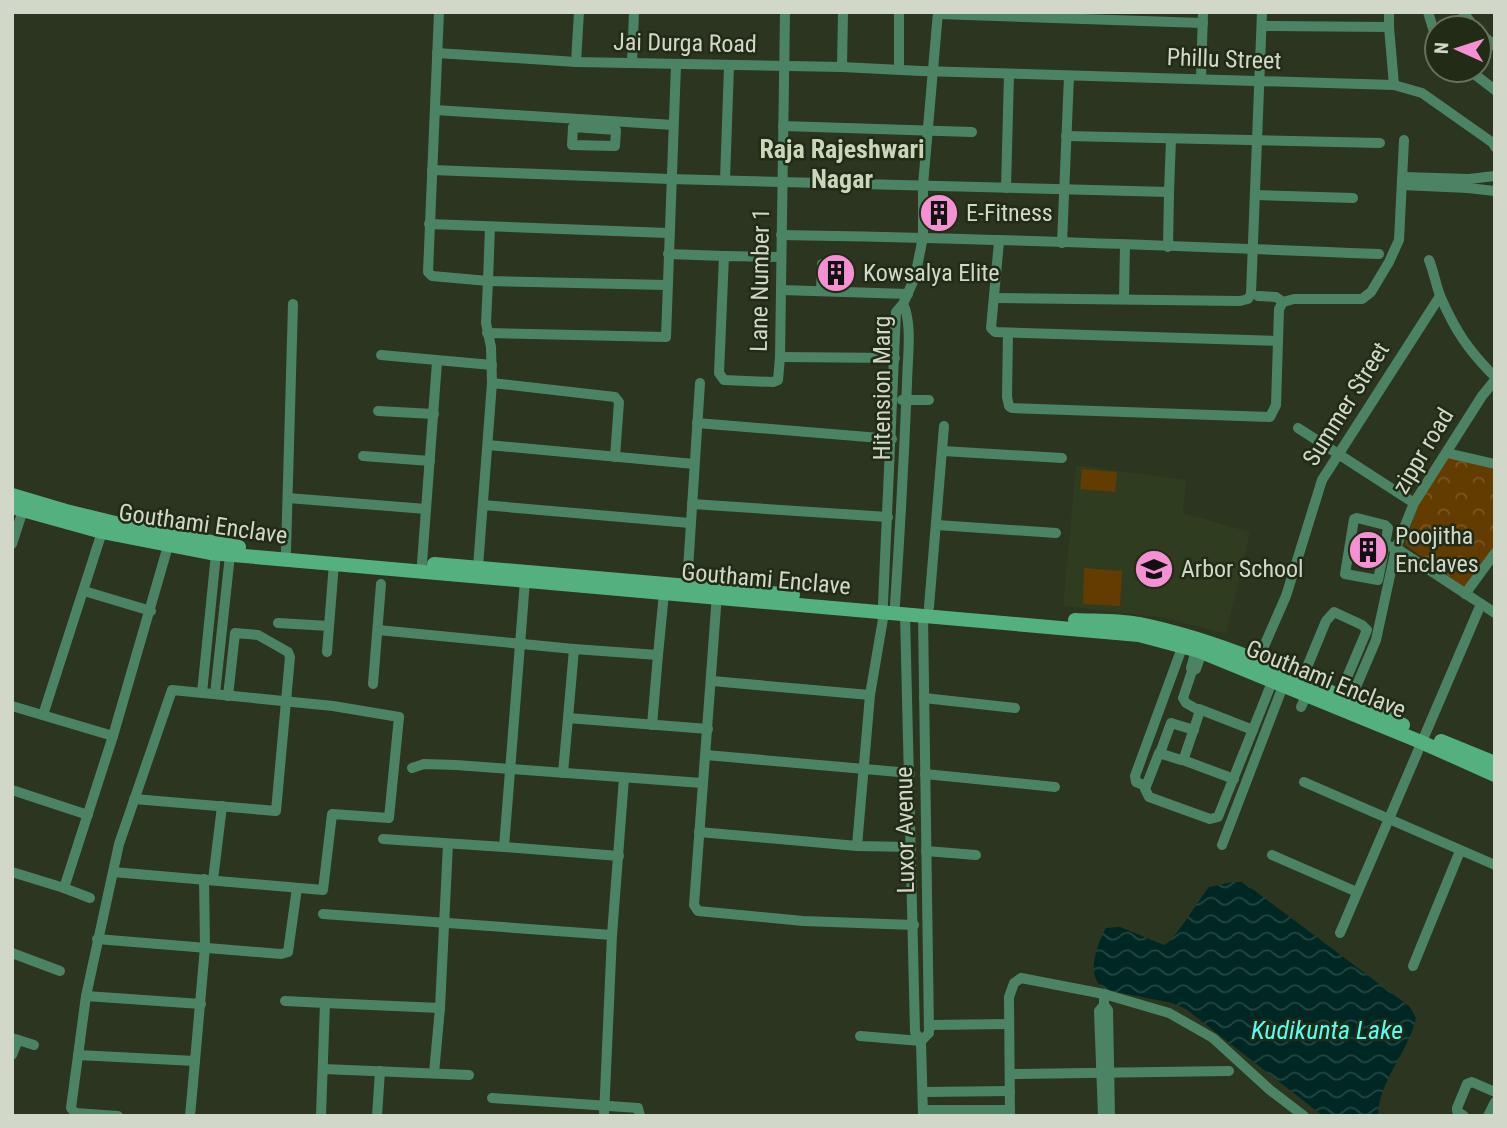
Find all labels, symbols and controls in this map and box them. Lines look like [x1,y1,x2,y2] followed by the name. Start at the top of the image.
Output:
[1423,14,1493,84] north arrow
[613,28,757,58] street label: Jai Durga Road
[1430,42,1453,55] text: N
[1166,43,1282,75] street label: Phillu Street
[759,134,925,194] district label: Raja Rajeshwari Nagar
[918,192,960,234] building icon: E-Fitness
[966,199,1053,227] place label: E-Fitness
[745,208,775,352] street label: Lane Number 1
[815,252,857,294] building icon: Kowsalya Elite
[863,259,1000,287] place label: Kowsalya Elite
[868,316,896,460] street label: Hitension Marg
[1297,337,1395,471] street label: Summer Street
[1387,403,1459,499] street label: zippr road
[117,498,289,550] street label: Gouthami Enclave
[1395,522,1479,578] place label: Poojitha Enclaves
[1347,529,1389,571] building icon: Poojitha Enclaves
[1133,548,1175,590] school or university icon: Arbor School
[1181,555,1304,583] place label: Arbor School
[680,558,852,600] street label: Gouthami Enclave
[1242,634,1410,724] street label: Gouthami Enclave
[890,766,920,894] street label: Luxor Avenue
[1251,1015,1403,1045] water label: Kudikunta Lake

